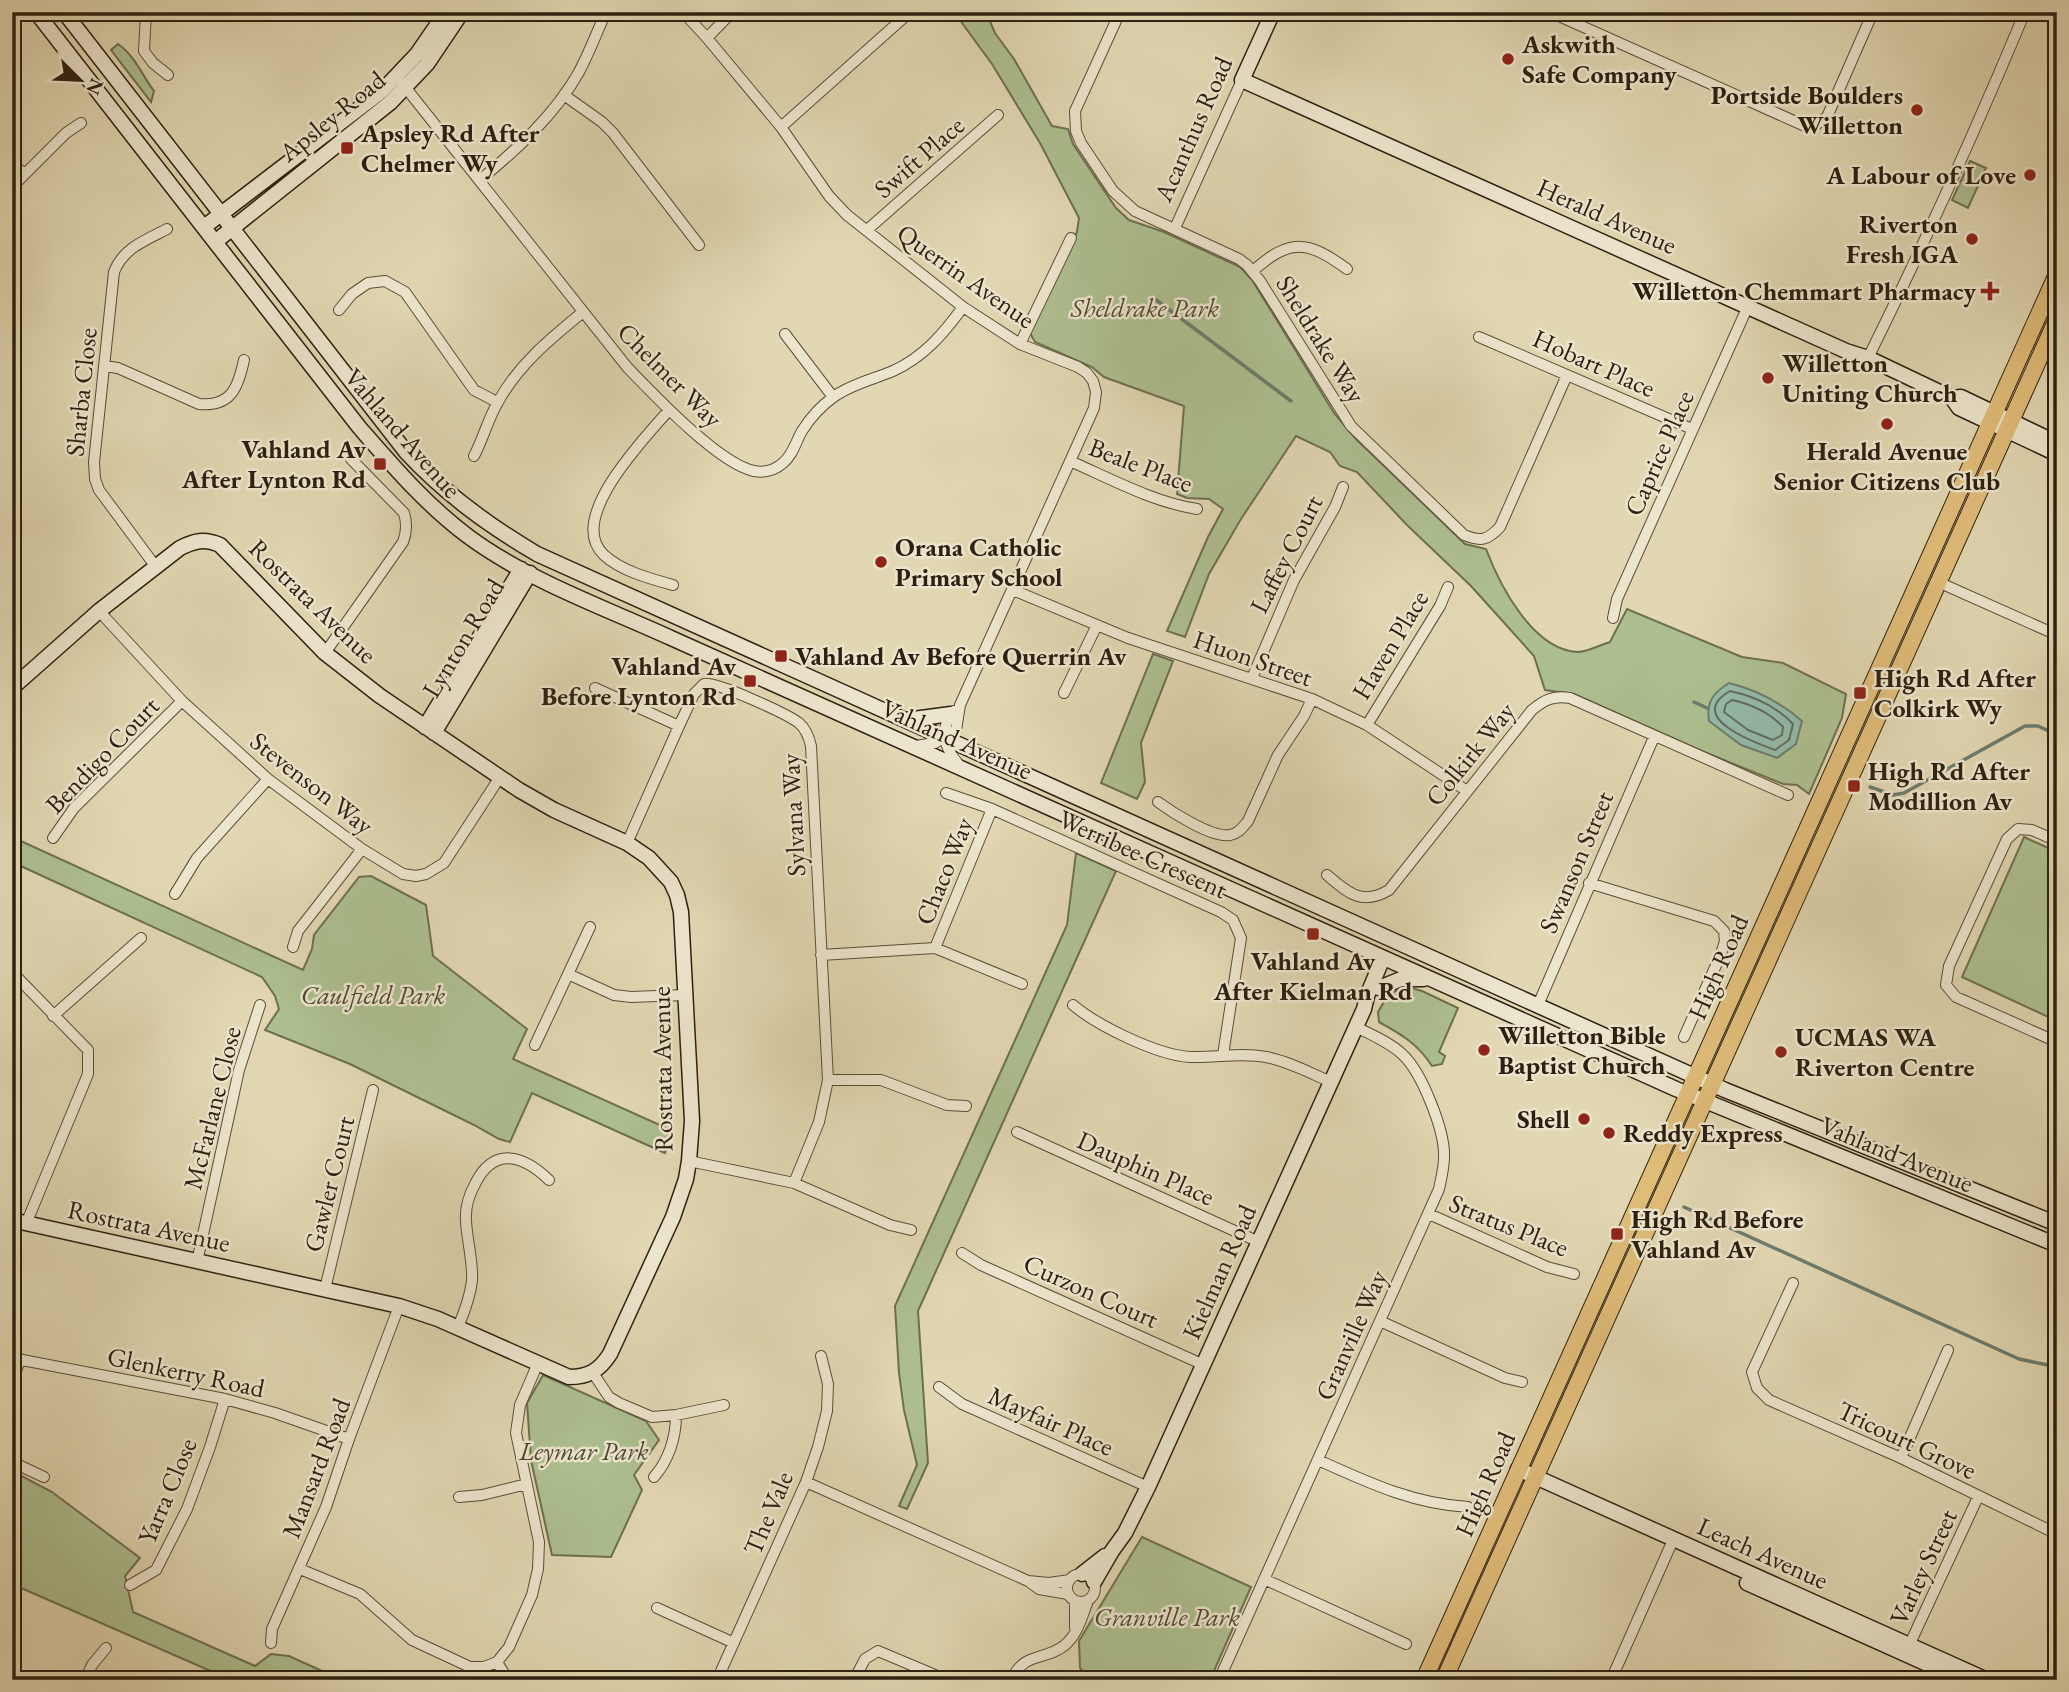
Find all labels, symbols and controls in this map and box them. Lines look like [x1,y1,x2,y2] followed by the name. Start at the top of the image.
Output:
[1521,27,1677,91] place label: Askwith Safe Company
[46,46,116,116] north arrow
[1145,50,1241,208] street label: Acanthus Road
[1500,51,1516,67] marker: Askwith Safe Company
[271,62,393,170] street label: Apsley Road
[80,75,110,99] text: N
[1711,78,1903,142] place label: Portside Boulders Willetton
[1909,102,1925,118] marker: Portside Boulders Willetton
[867,108,971,206] street label: Swift Place
[360,116,540,180] place label: Apsley Rd After Chelmer Wy
[339,140,355,156] marker: Apsley Rd After Chelmer Wy
[1825,158,2016,192] place label: A Labour of Love
[2022,167,2038,183] marker: A Labour of Love
[1532,170,1682,262] street label: Herald Avenue
[1846,207,1958,271] place label: Riverton Fresh IGA
[890,216,1042,336] street label: Querrin Avenue
[1964,231,1980,247] marker: Riverton Fresh IGA
[1268,269,1374,410] street label: Sheldrake Way
[1632,274,1976,308] place label: Willetton Chemmart Pharmacy
[1982,283,1998,299] marker: Willetton Chemmart Pharmacy
[1070,291,1219,325] park label: Sheldrake Park
[610,315,730,435] street label: Chelmer Way
[1528,321,1660,405] street label: Hobart Place
[57,326,105,458] street label: Sharba Close
[1782,346,1958,410] place label: Willetton Uniting Church
[337,361,469,505] street label: Vahland Avenue
[1760,370,1776,386] marker: Willetton Uniting Church
[1616,385,1702,521] street label: Caprice Place
[1879,416,1895,432] marker: Herald Avenue Senior Citizens Club
[1084,430,1198,500] street label: Beale Place
[181,432,367,496] place label: Vahland Av After Lynton Rd
[1774,434,2000,498] place label: Herald Avenue Senior Citizens Club
[372,456,388,472] marker: Vahland Av After Lynton Rd
[1242,489,1330,619] street label: Laffey Court
[895,530,1062,594] place label: Orana Catholic Primary School
[242,531,384,671] street label: Rostrata Avenue
[873,554,889,570] marker: Orana Catholic Primary School
[414,571,512,704] street label: Lynton Road
[1344,584,1436,706] street label: Haven Place
[1189,622,1317,694] street label: Huon Street
[795,639,1127,673] place label: Vahland Av Before Querrin Av
[773,648,789,664] marker: Vahland Av Before Querrin Av
[541,649,737,713] place label: Vahland Av Before Lynton Rd
[1874,661,2036,725] place label: High Rd After Colkirk Wy
[742,673,758,689] marker: Vahland Av Before Lynton Rd
[1852,685,1868,701] marker: High Rd After Colkirk Wy
[38,689,166,821] street label: Bendigo Court
[876,691,1038,787] street label: Vahland Avenue
[1418,694,1523,813] street label: Colkirk Way
[243,724,381,842] street label: Stevenson Way
[773,752,813,877] street label: Sylvana Way
[1868,754,2030,818] place label: High Rd After Modillion Av
[1846,778,1862,794] marker: High Rd After Modillion Av
[1531,786,1621,938] street label: Swanson Street
[1053,802,1233,906] street label: Werribee Crescent
[907,812,981,930] street label: Chaco Way
[1680,908,1757,1025] street label: High Road
[1305,926,1321,942] marker: Vahland Av After Kielman Rd
[1213,944,1413,1008] place label: Vahland Av After Kielman Rd
[301,978,445,1012] park label: Caulfield Park
[644,986,680,1152] street label: Rostrata Avenue
[1498,1018,1666,1082] place label: Willetton Bible Baptist Church
[1795,1020,1975,1084] place label: UCMAS WA Riverton Centre
[175,1023,249,1193] street label: McFarlane Close
[1476,1042,1492,1058] marker: Willetton Bible Baptist Church
[1773,1044,1789,1060] marker: UCMAS WA Riverton Centre
[1517,1102,1570,1136] place label: Shell
[1816,1108,1978,1200] street label: Vahland Avenue
[1576,1111,1592,1127] marker: Shell
[296,1113,362,1255] street label: Gawler Court
[1623,1116,1783,1150] place label: Reddy Express
[1072,1123,1220,1213] street label: Dauphin Place
[1601,1125,1617,1141] marker: Reddy Express
[1444,1186,1574,1264] street label: Stratus Place
[65,1192,233,1260] street label: Rostrata Avenue
[1174,1198,1264,1345] street label: Kielman Road
[1631,1202,1804,1266] place label: High Rd Before Vahland Av
[1609,1226,1625,1242] marker: High Rd Before Vahland Av
[1018,1246,1164,1336] street label: Curzon Court
[1307,1264,1395,1406] street label: Granville Way
[104,1339,268,1405] street label: Glenkerry Road
[983,1378,1119,1464] street label: Mayfair Place
[274,1392,359,1543] street label: Mansard Road
[1832,1393,1982,1487] street label: Tricourt Grove
[1447,1425,1524,1542] street label: High Road
[129,1433,205,1549] street label: Yarra Close
[518,1434,649,1468] park label: Leymar Park
[735,1466,801,1560] street label: The Vale
[1881,1504,1965,1630] street label: Varley Street
[1692,1509,1834,1597] street label: Leach Avenue
[1094,1600,1240,1634] park label: Granville Park

